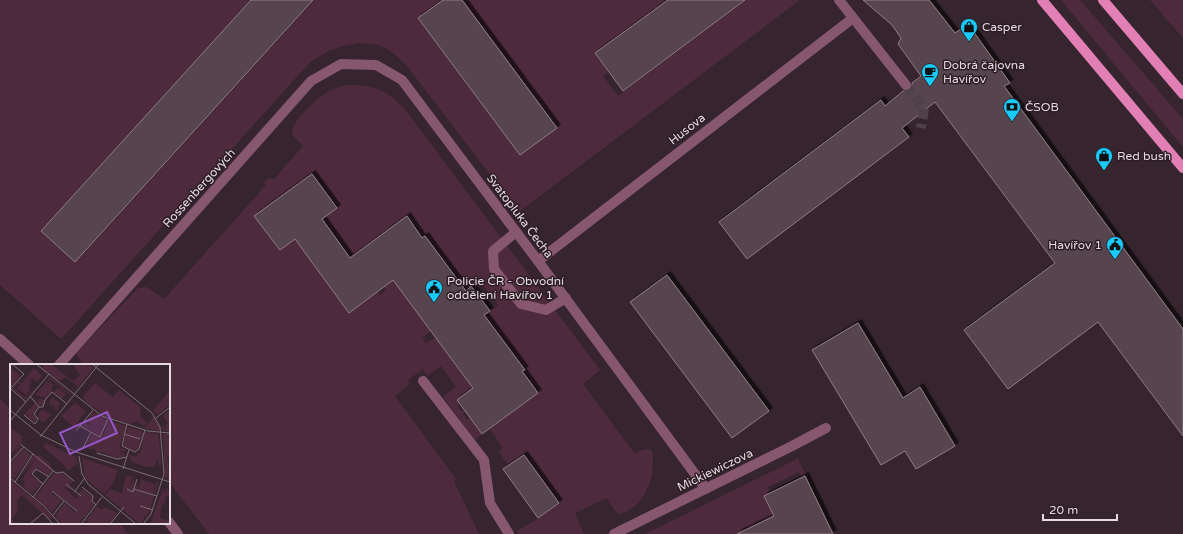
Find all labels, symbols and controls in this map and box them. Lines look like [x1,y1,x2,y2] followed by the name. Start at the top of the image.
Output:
[959,17,979,42] shop icon: Casper
[982,20,1022,34] place label: Casper
[943,58,1025,86] place label: Dobrá čajovna Havířov
[920,62,940,87] cafe icon: Dobrá čajovna Havířov
[1002,97,1022,122] bank icon: ČSOB
[1025,100,1059,114] place label: ČSOB
[666,110,708,148] street label: Husova
[160,146,238,230] street label: Rossenbergových
[1094,146,1114,171] shop icon: Red bush
[1117,149,1171,163] place label: Red bush
[484,171,556,261] street label: Svatopluka Čecha
[1105,235,1125,260] public building icon: Havířov 1
[1048,238,1102,252] place label: Havířov 1
[447,274,564,302] place label: Policie ČR - Obvodní oddělení Havířov 1
[424,278,444,303] public building icon: Policie ČR - Obvodní oddělení Havířov 1
[10,364,170,524] inset map
[675,446,755,494] street label: Mickiewiczova
[1043,496,1117,522] scale bar
[1049,503,1078,517] text: 20 m

